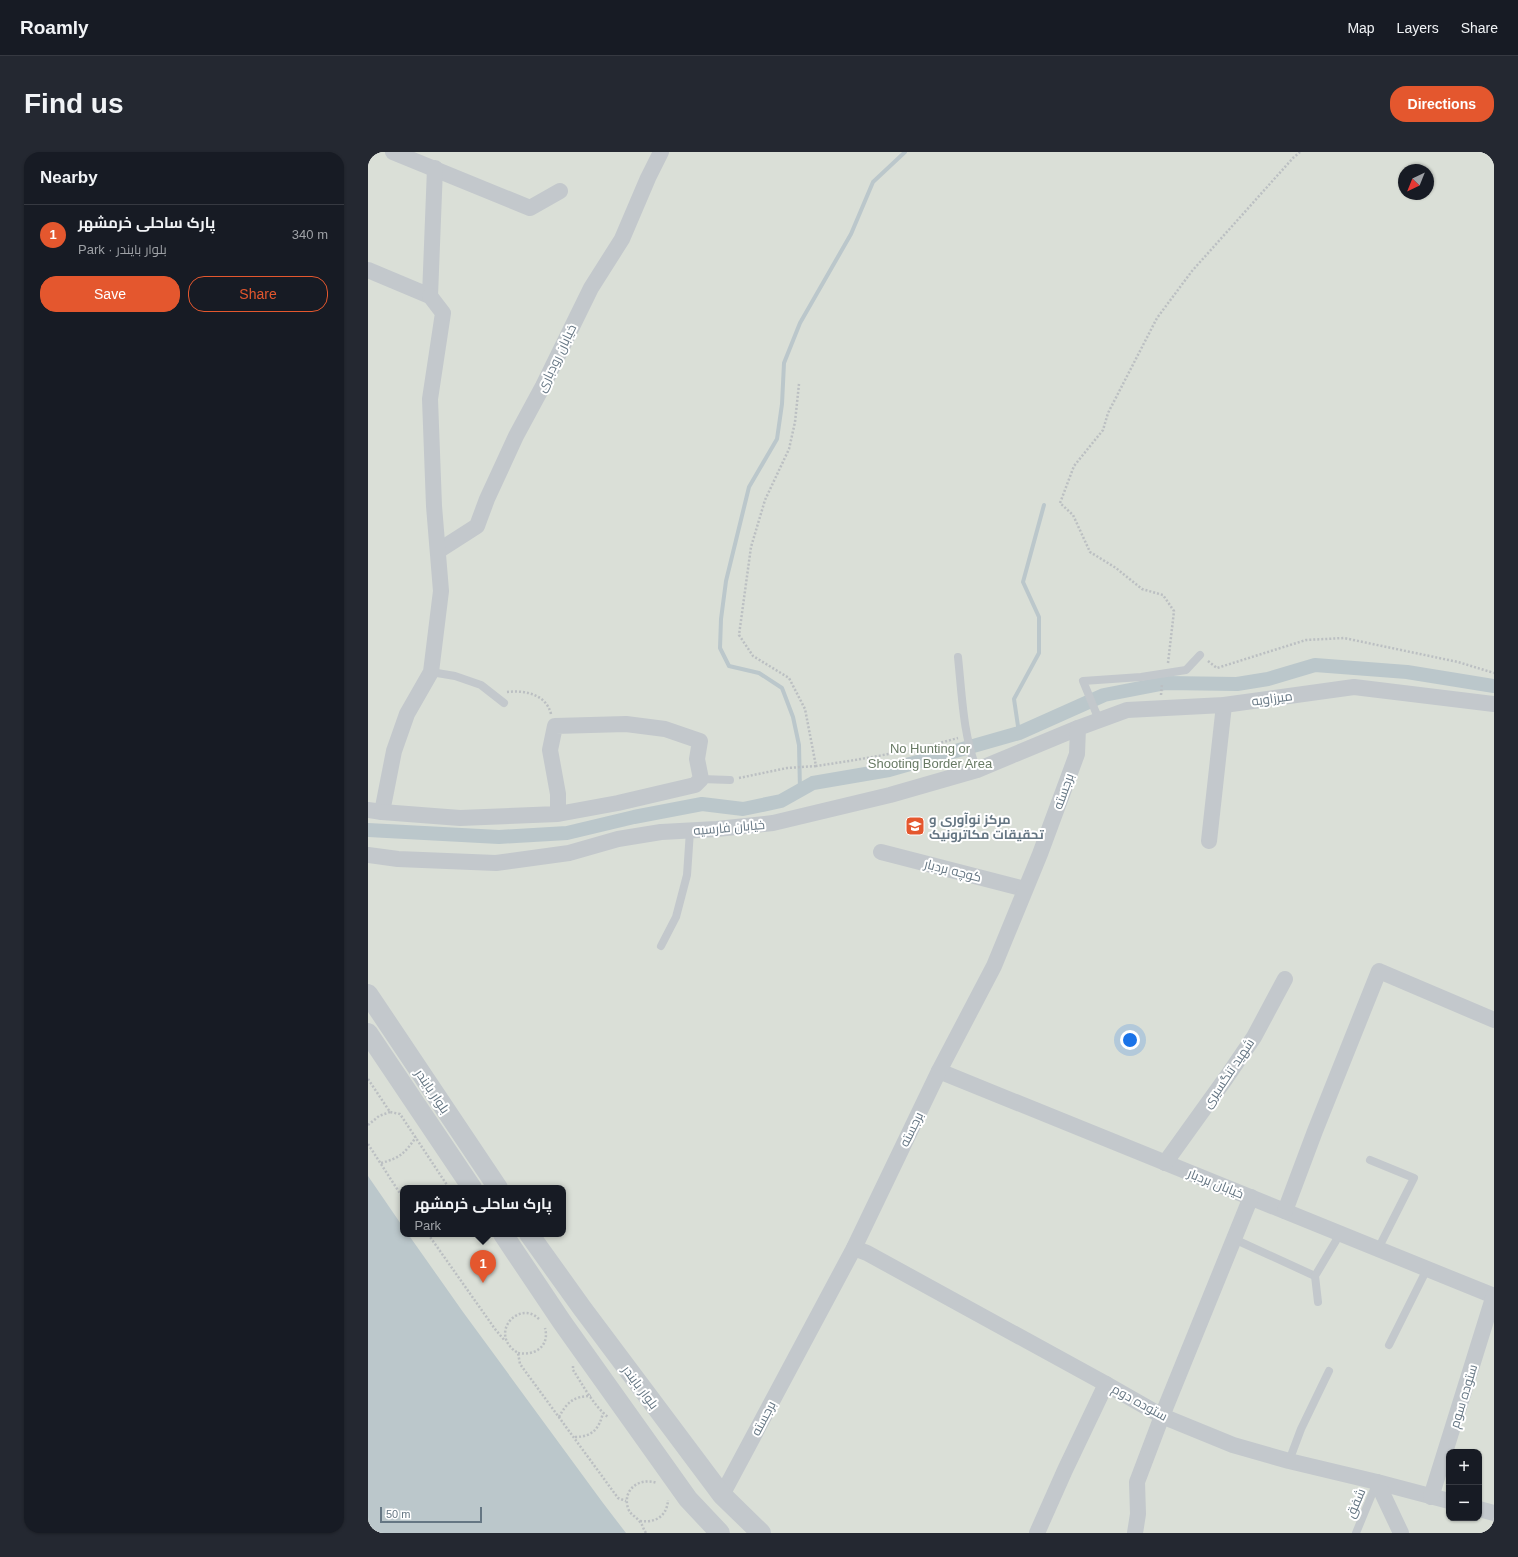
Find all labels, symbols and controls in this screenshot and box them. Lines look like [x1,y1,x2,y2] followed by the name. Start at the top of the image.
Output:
[20,17,89,38] text: Roamly
[1347,20,1375,36] text: Map
[1397,20,1439,36] text: Layers
[1461,20,1498,36] text: Share
[1390,86,1494,122] button: Directions
[24,88,124,119] text: Find us
[1398,164,1434,200] north arrow
[40,168,98,187] text: Nearby
[78,214,215,231] text: پارک ساحلی خرمشهر
[49,227,57,242] text: 1
[292,227,328,242] text: 340 m
[78,242,167,257] text: Park · بلوار بایندر
[40,276,180,312] button: Save
[188,276,328,312] button: Share
[534,322,579,395] street label: خیابان رودباری
[1251,688,1293,709] street label: میرزاویه
[868,741,993,771] park label: No Hunting or Shooting Border Area
[1050,771,1077,811] street label: برجسته
[929,812,1044,843] place label: مرکز نوآوری و تحقیقات مکاترونیک
[904,815,926,837] school or university icon: مرکز نوآوری و تحقیقات مکاترونیک
[693,817,765,838] street label: خیابان فارسیه
[921,856,983,887] street label: کوچه بردبار
[1120,1030,1140,1050] your location
[1200,1036,1257,1111] street label: شهید تنگسیری
[412,1065,453,1116] street label: بلوار بایندر
[897,1109,926,1149] street label: برجسته
[1185,1165,1246,1201] street label: خیابان بردبار
[400,1185,566,1237] popup
[414,1195,552,1212] text: پارک ساحلی خرمشهر
[414,1218,441,1233] text: Park
[470,1250,496,1283] pin: 1
[619,1362,662,1412] street label: بلوار بایندر
[1447,1362,1482,1430] street label: ستوده سوم
[1108,1381,1170,1426] street label: ستوده دوم
[748,1398,779,1438] street label: برجسته
[1446,1449,1482,1521] map controls
[1446,1449,1482,1485] button: +
[1446,1485,1482,1521] button: −
[1343,1486,1368,1520] street label: شفق
[380,1505,482,1524] scale bar
[386,1508,410,1520] text: 50 m

